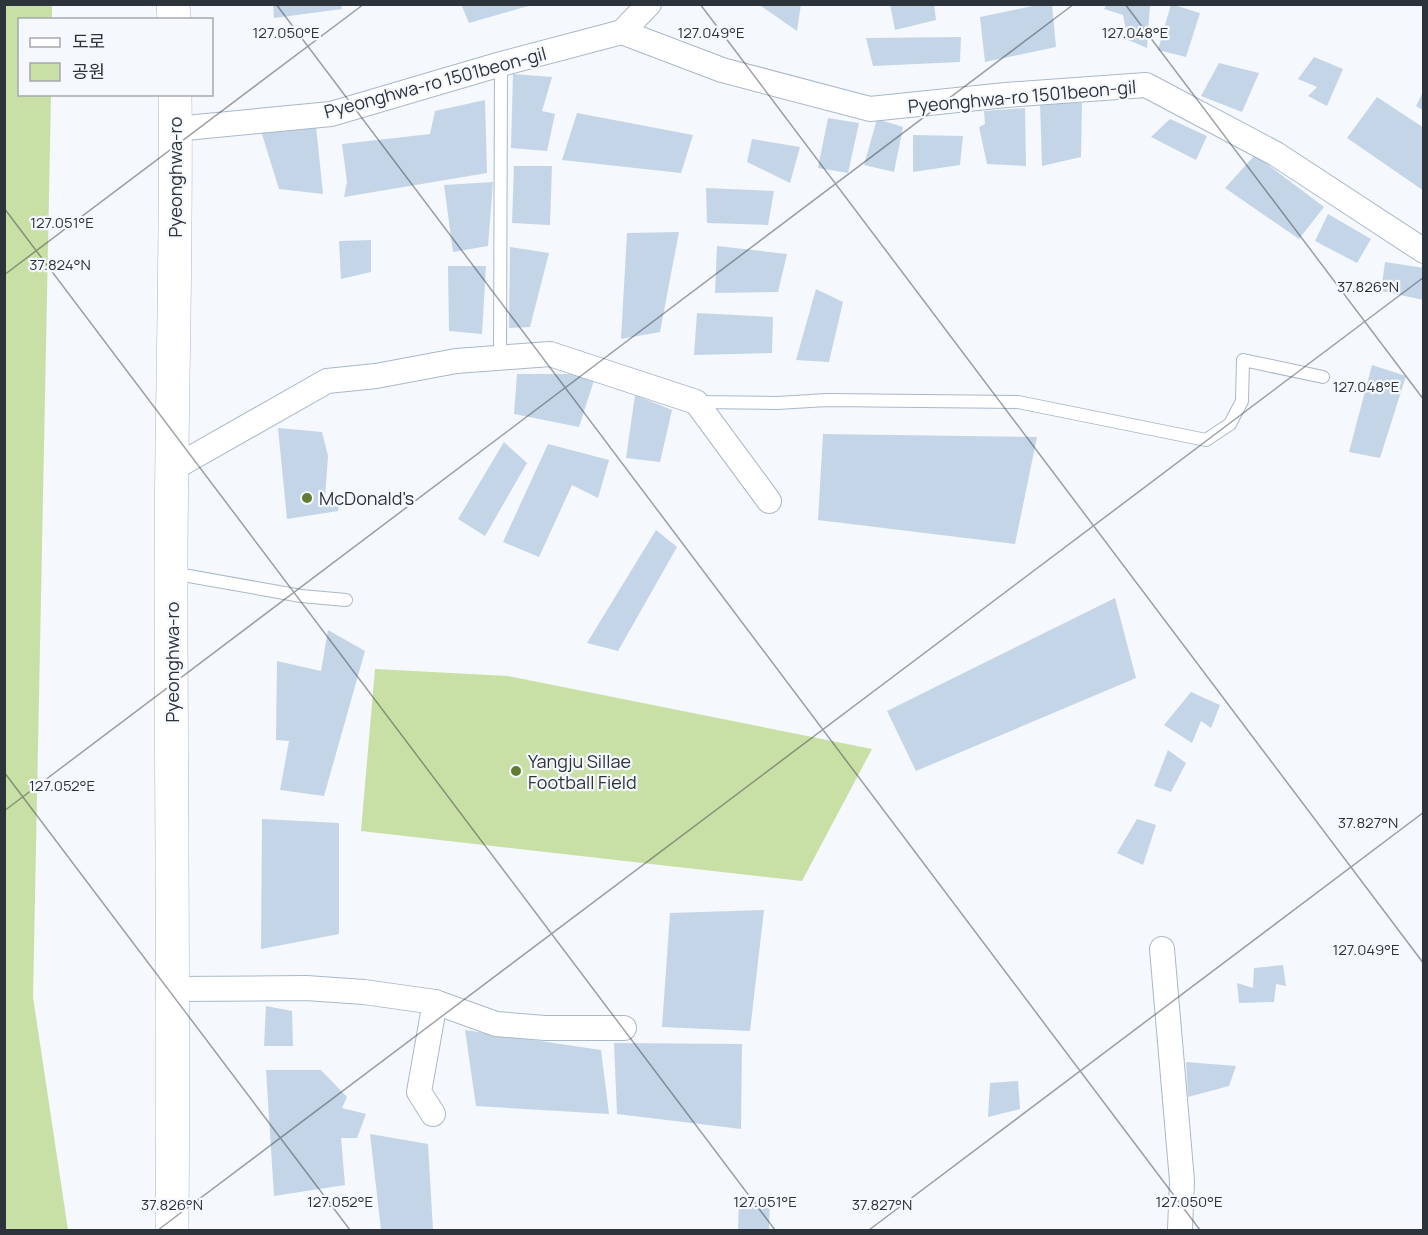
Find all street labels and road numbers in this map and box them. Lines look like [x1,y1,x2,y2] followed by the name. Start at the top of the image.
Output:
[321,41,549,123] street label: Pyeonghwa-ro 1501beon-gil
[907,74,1137,118] street label: Pyeonghwa-ro 1501beon-gil
[163,116,187,238] street label: Pyeonghwa-ro
[160,601,184,723] street label: Pyeonghwa-ro

